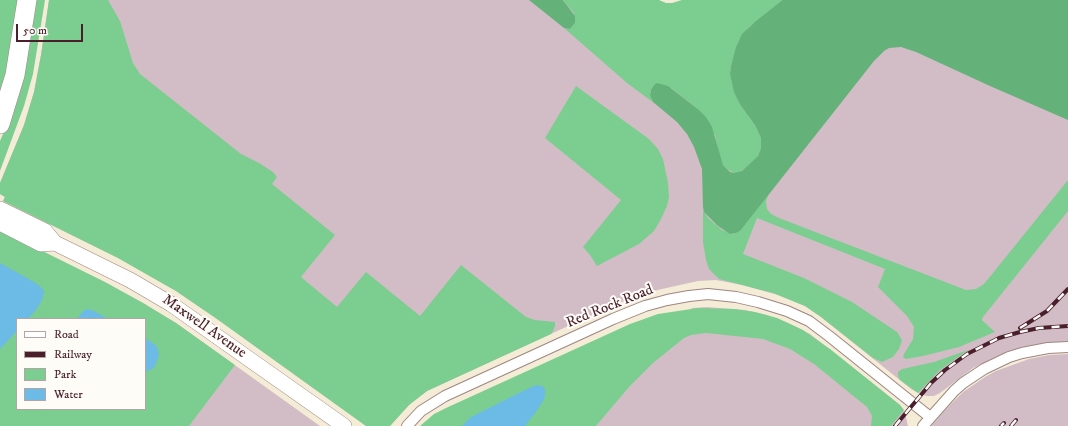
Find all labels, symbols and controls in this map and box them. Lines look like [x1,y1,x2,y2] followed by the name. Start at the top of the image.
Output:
[18,16,85,42] scale bar
[23,23,47,38] text: 50 m
[564,281,656,333] street label: Red Rock Road
[158,291,250,363] street label: Maxwell Avenue
[16,318,146,410] legend
[54,327,79,342] text: Road
[54,347,92,362] text: Railway
[54,367,76,382] text: Park
[54,387,83,402] text: Water

